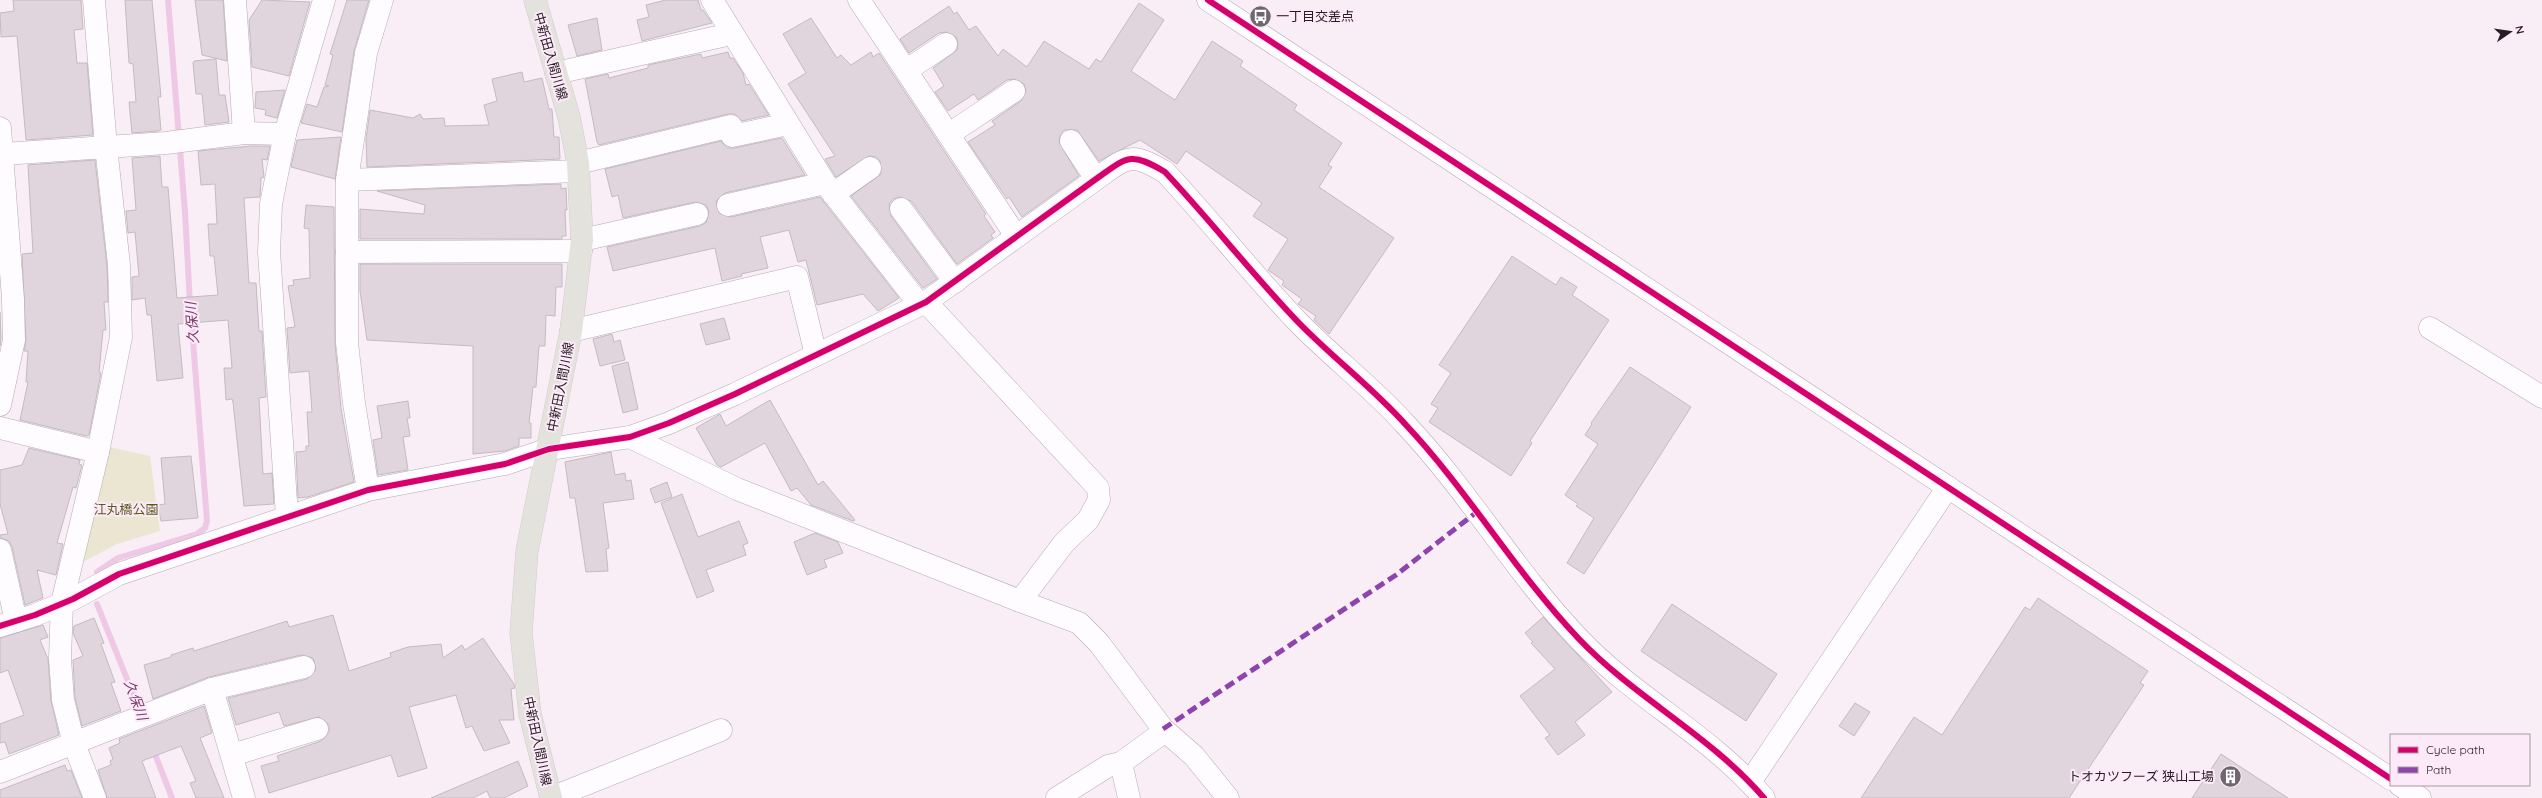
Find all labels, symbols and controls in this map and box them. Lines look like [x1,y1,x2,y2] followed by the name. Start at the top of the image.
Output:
[1248,3,1274,29] bus stop icon: 一丁目交差点
[1276,8,1354,24] place label: 一丁目交差点
[531,10,571,102] street label: 中新田入間川線
[2490,12,2530,52] north arrow
[2512,24,2527,35] text: N
[181,299,202,345] water label: 久保川
[543,341,577,433] street label: 中新田入間川線
[93,501,159,517] park label: 江丸橋公園
[120,677,152,725] water label: 久保川
[521,695,555,787] street label: 中新田入間川線
[2390,734,2530,786] legend
[2426,742,2485,757] text: Cycle path
[2426,762,2451,777] text: Path
[2217,763,2243,789] building icon: トオカツフーズ 狭山工場
[2068,768,2214,784] place label: トオカツフーズ 狭山工場

